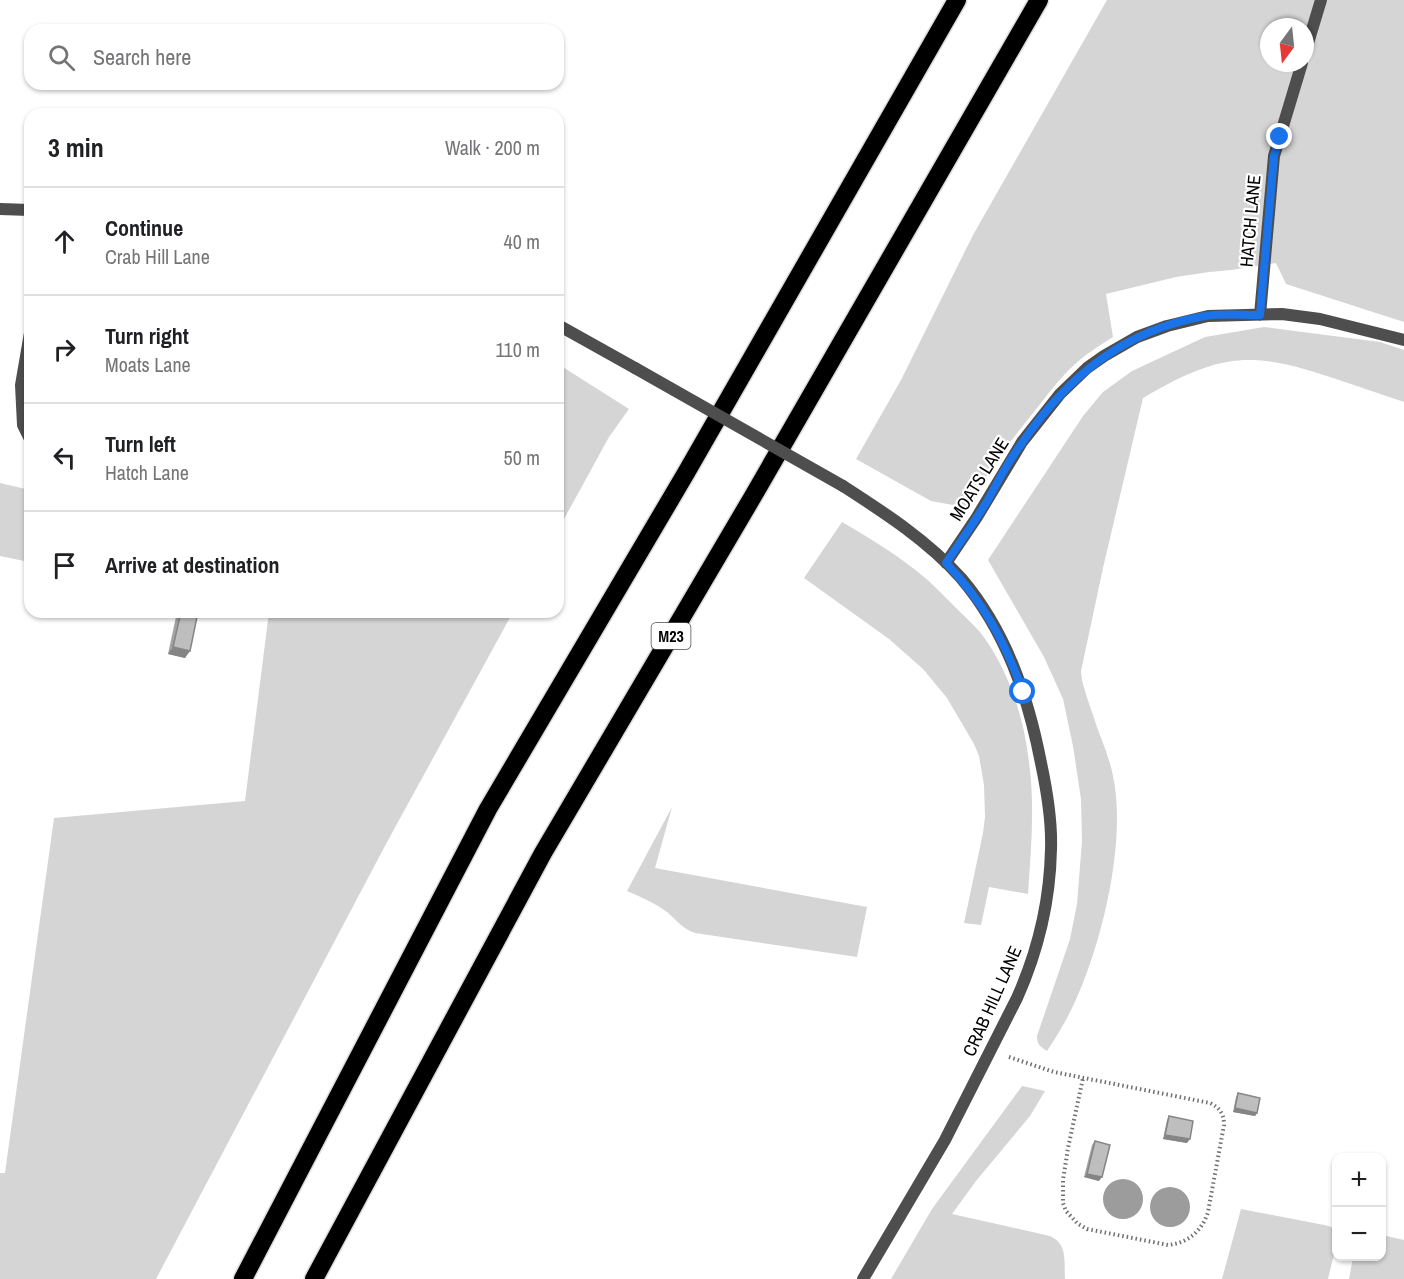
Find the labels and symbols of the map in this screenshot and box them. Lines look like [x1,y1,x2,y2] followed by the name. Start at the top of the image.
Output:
[1260,18,1314,72] north arrow
[1266,123,1292,149] route end
[1234,174,1266,268] street label: HATCH LANE
[943,432,1015,526] street label: MOATS LANE
[652,623,690,649] road number: M23
[1009,678,1035,704] route start
[957,942,1027,1060] street label: CRAB HILL LANE

